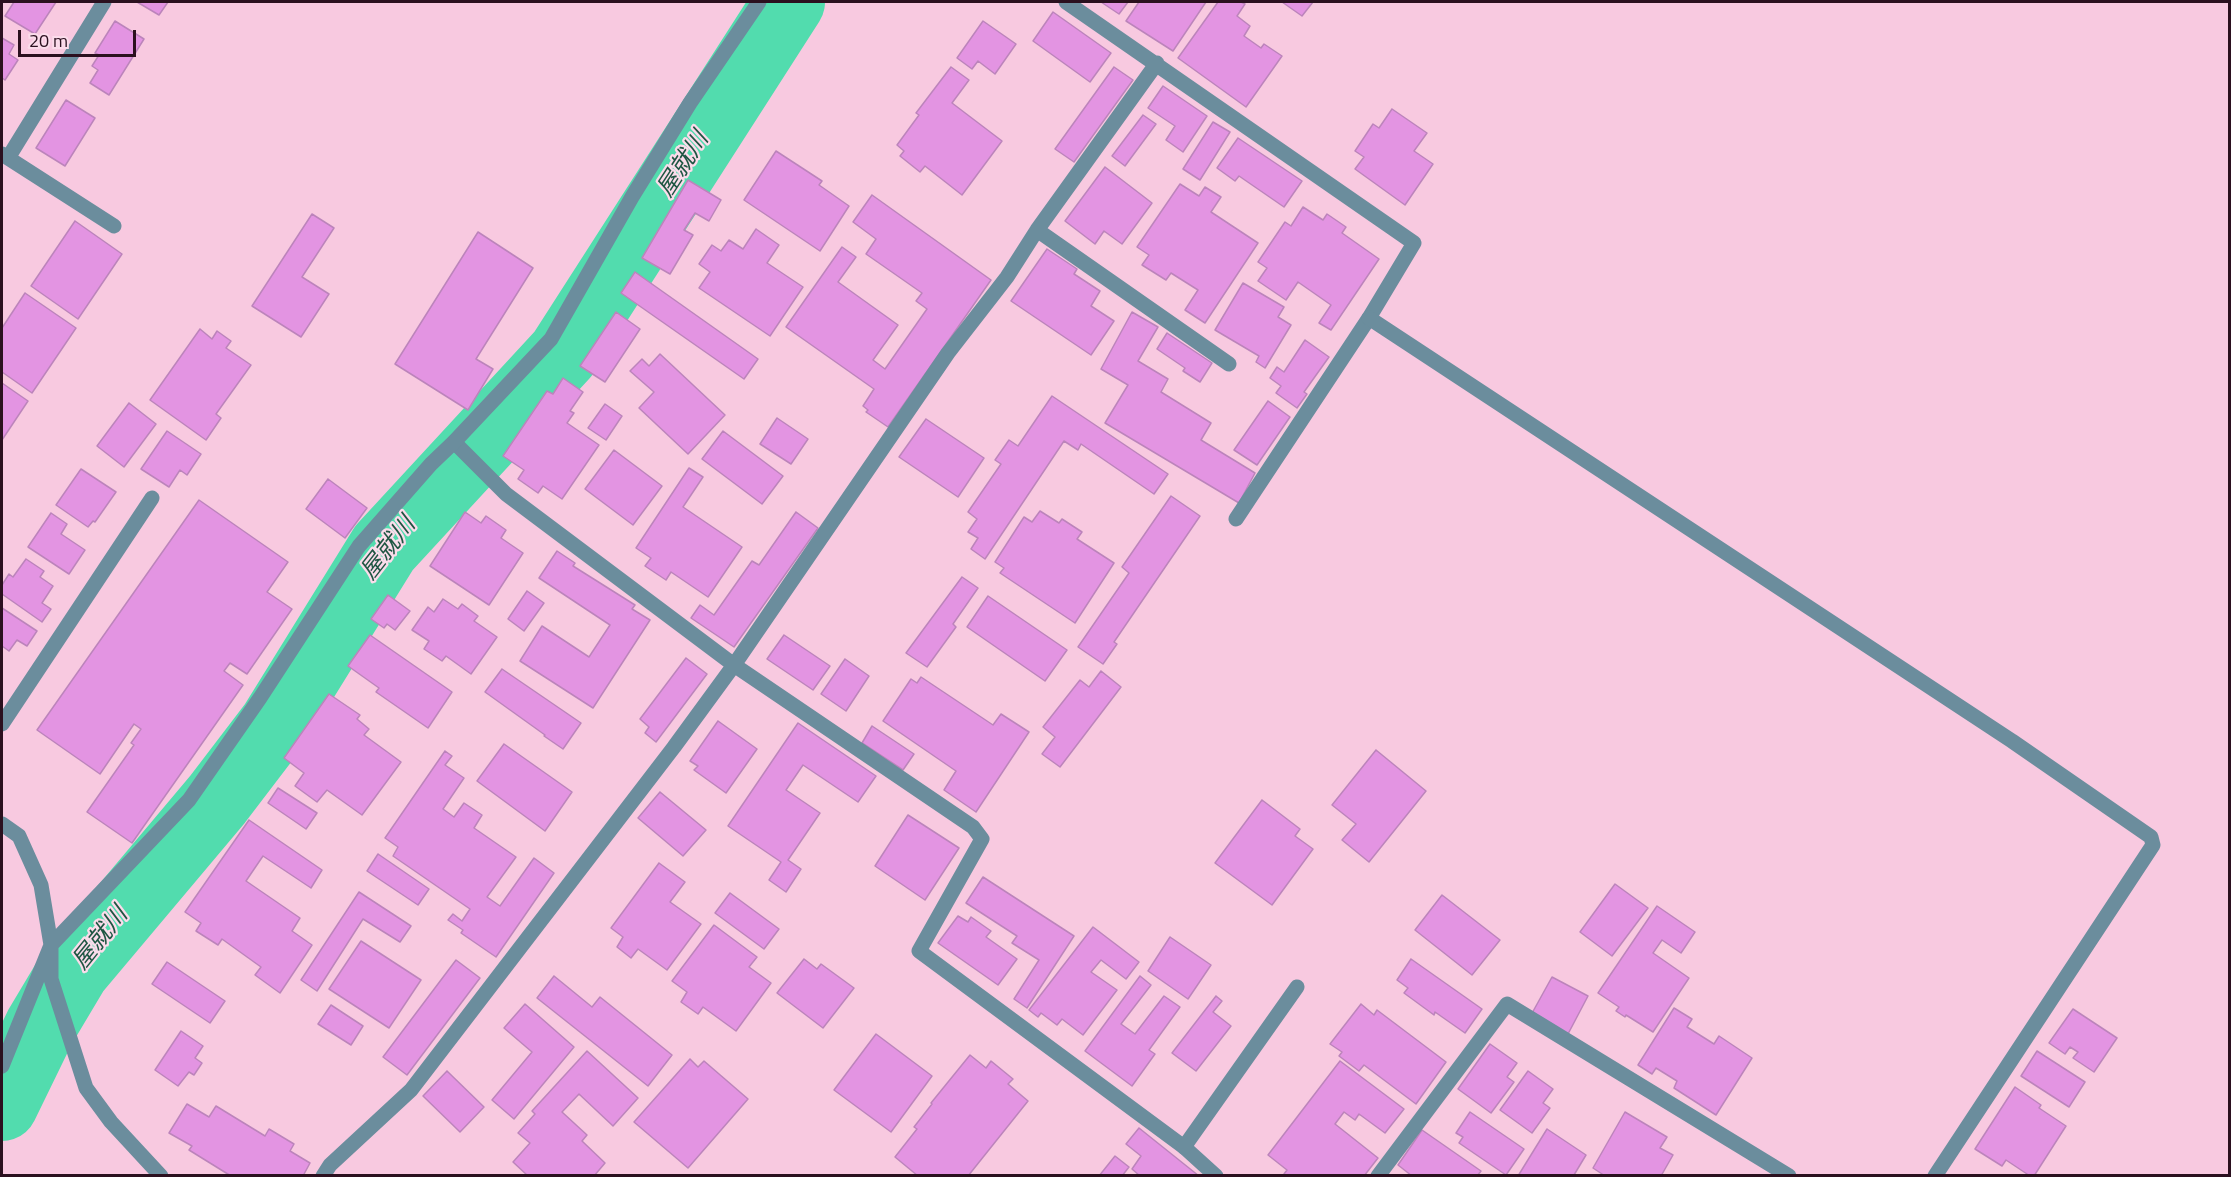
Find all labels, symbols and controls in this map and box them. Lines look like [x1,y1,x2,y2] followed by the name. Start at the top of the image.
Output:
[21,18,140,56] scale bar
[29,27,68,54] text: 20 m
[652,127,716,203] water label: 屋就川
[355,512,423,586] water label: 屋就川
[67,902,135,976] water label: 屋就川

